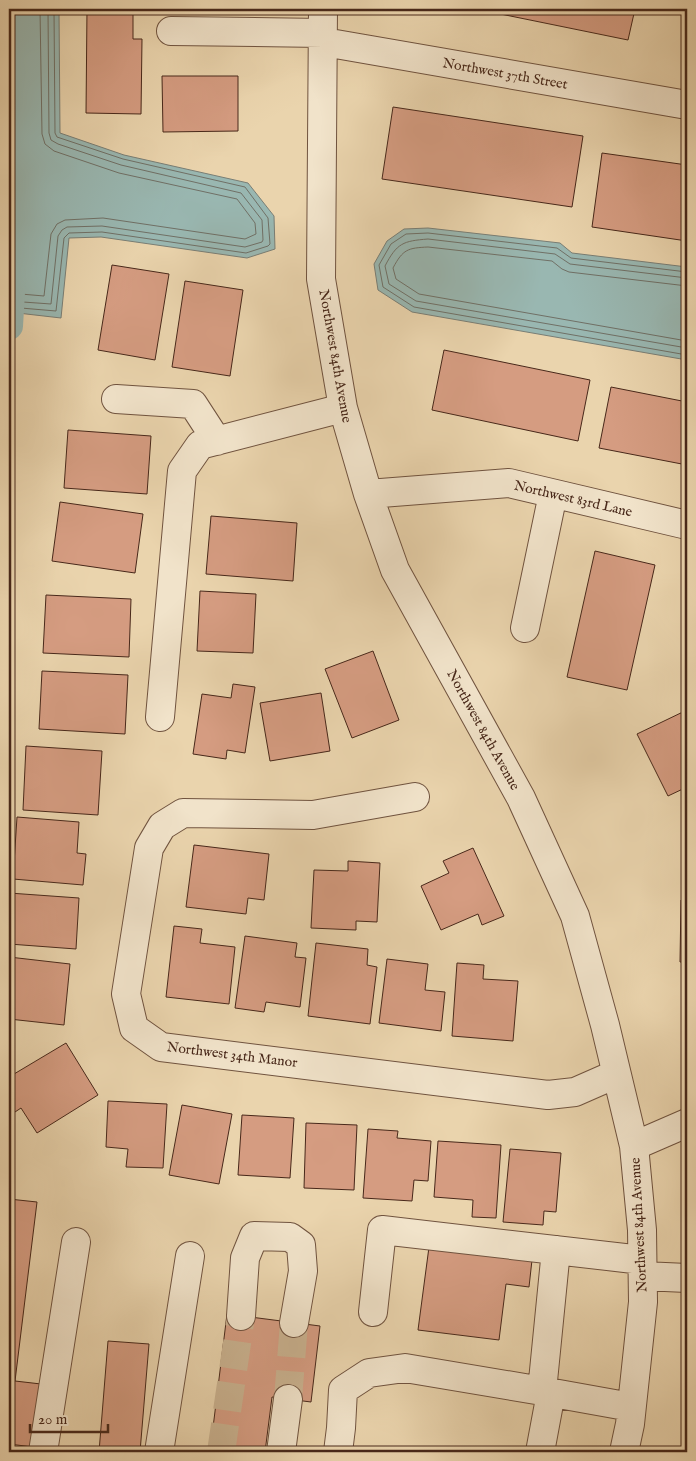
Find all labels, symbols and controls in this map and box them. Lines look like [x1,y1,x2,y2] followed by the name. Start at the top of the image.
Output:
[441,54,569,94] street label: Northwest 37th Street
[314,288,356,425] street label: Northwest 84th Avenue
[512,477,635,522] street label: Northwest 83rd Lane
[442,667,524,794] street label: Northwest 84th Avenue
[166,1038,298,1072] street label: Northwest 34th Manor
[626,1156,652,1293] street label: Northwest 84th Avenue
[30,1401,108,1433] scale bar
[38,1410,68,1429] text: 20 m

